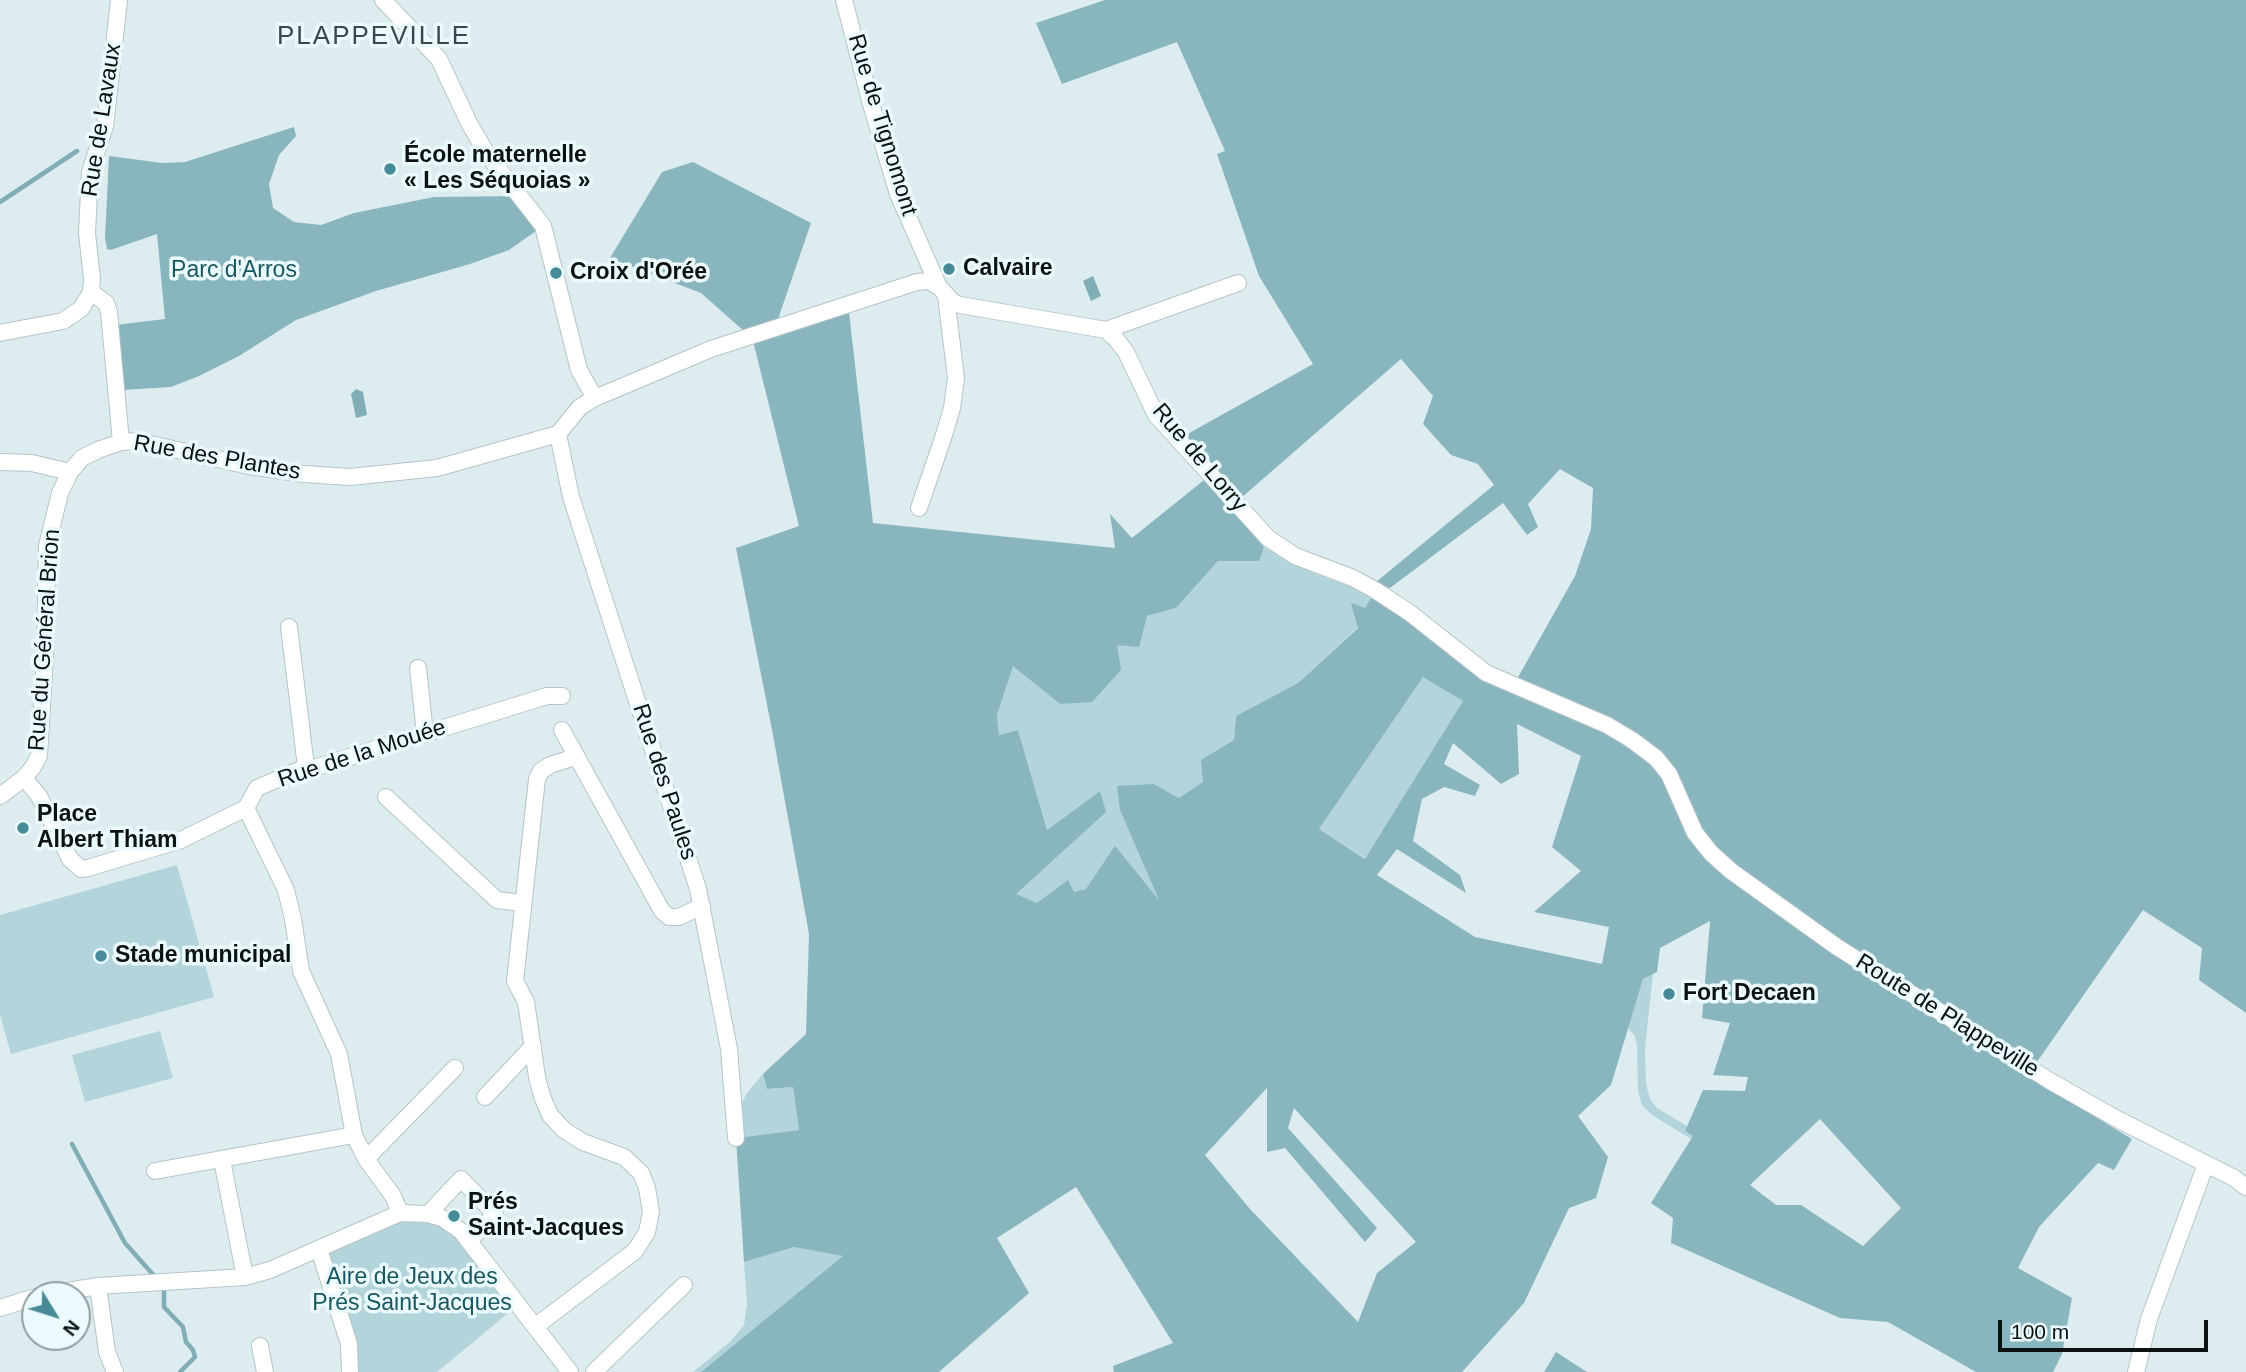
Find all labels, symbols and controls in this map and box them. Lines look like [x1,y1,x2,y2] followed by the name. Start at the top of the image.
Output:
[278,21,470,53] district label: PLAPPEVILLE
[841,31,923,219] street label: Rue de Tignomont
[76,41,128,199] street label: Rue de Lavaux
[404,142,591,196] place label: École maternelle « Les Séquoias »
[382,161,398,177] marker: École maternelle « Les Séquoias »
[963,255,1053,283] place label: Calvaire
[171,257,297,285] park label: Parc d'Arros
[570,259,707,287] place label: Croix d'Orée
[941,261,957,277] marker: Calvaire
[548,265,564,281] marker: Croix d'Orée
[1146,398,1252,518] street label: Rue de Lorry
[131,430,303,486] street label: Rue des Plantes
[23,528,67,752] street label: Rue du Général Brion
[626,701,702,863] street label: Rue des Paules
[274,714,450,794] street label: Rue de la Mouée
[37,801,178,855] place label: Place Albert Thiam
[15,820,31,836] marker: Place Albert Thiam
[115,942,291,970] place label: Stade municipal
[93,948,109,964] marker: Stade municipal
[1850,948,2044,1084] street label: Route de Plappeville
[1683,980,1816,1008] place label: Fort Decaen
[1661,986,1677,1002] marker: Fort Decaen
[468,1189,624,1243] place label: Prés Saint-Jacques
[446,1208,462,1224] marker: Prés Saint-Jacques
[312,1264,512,1318] park label: Aire de Jeux des Prés Saint-Jacques
[21,1281,91,1351] north arrow
[2001,1306,2211,1350] scale bar
[59,1316,84,1340] text: N
[2011,1320,2069,1343] text: 100 m

